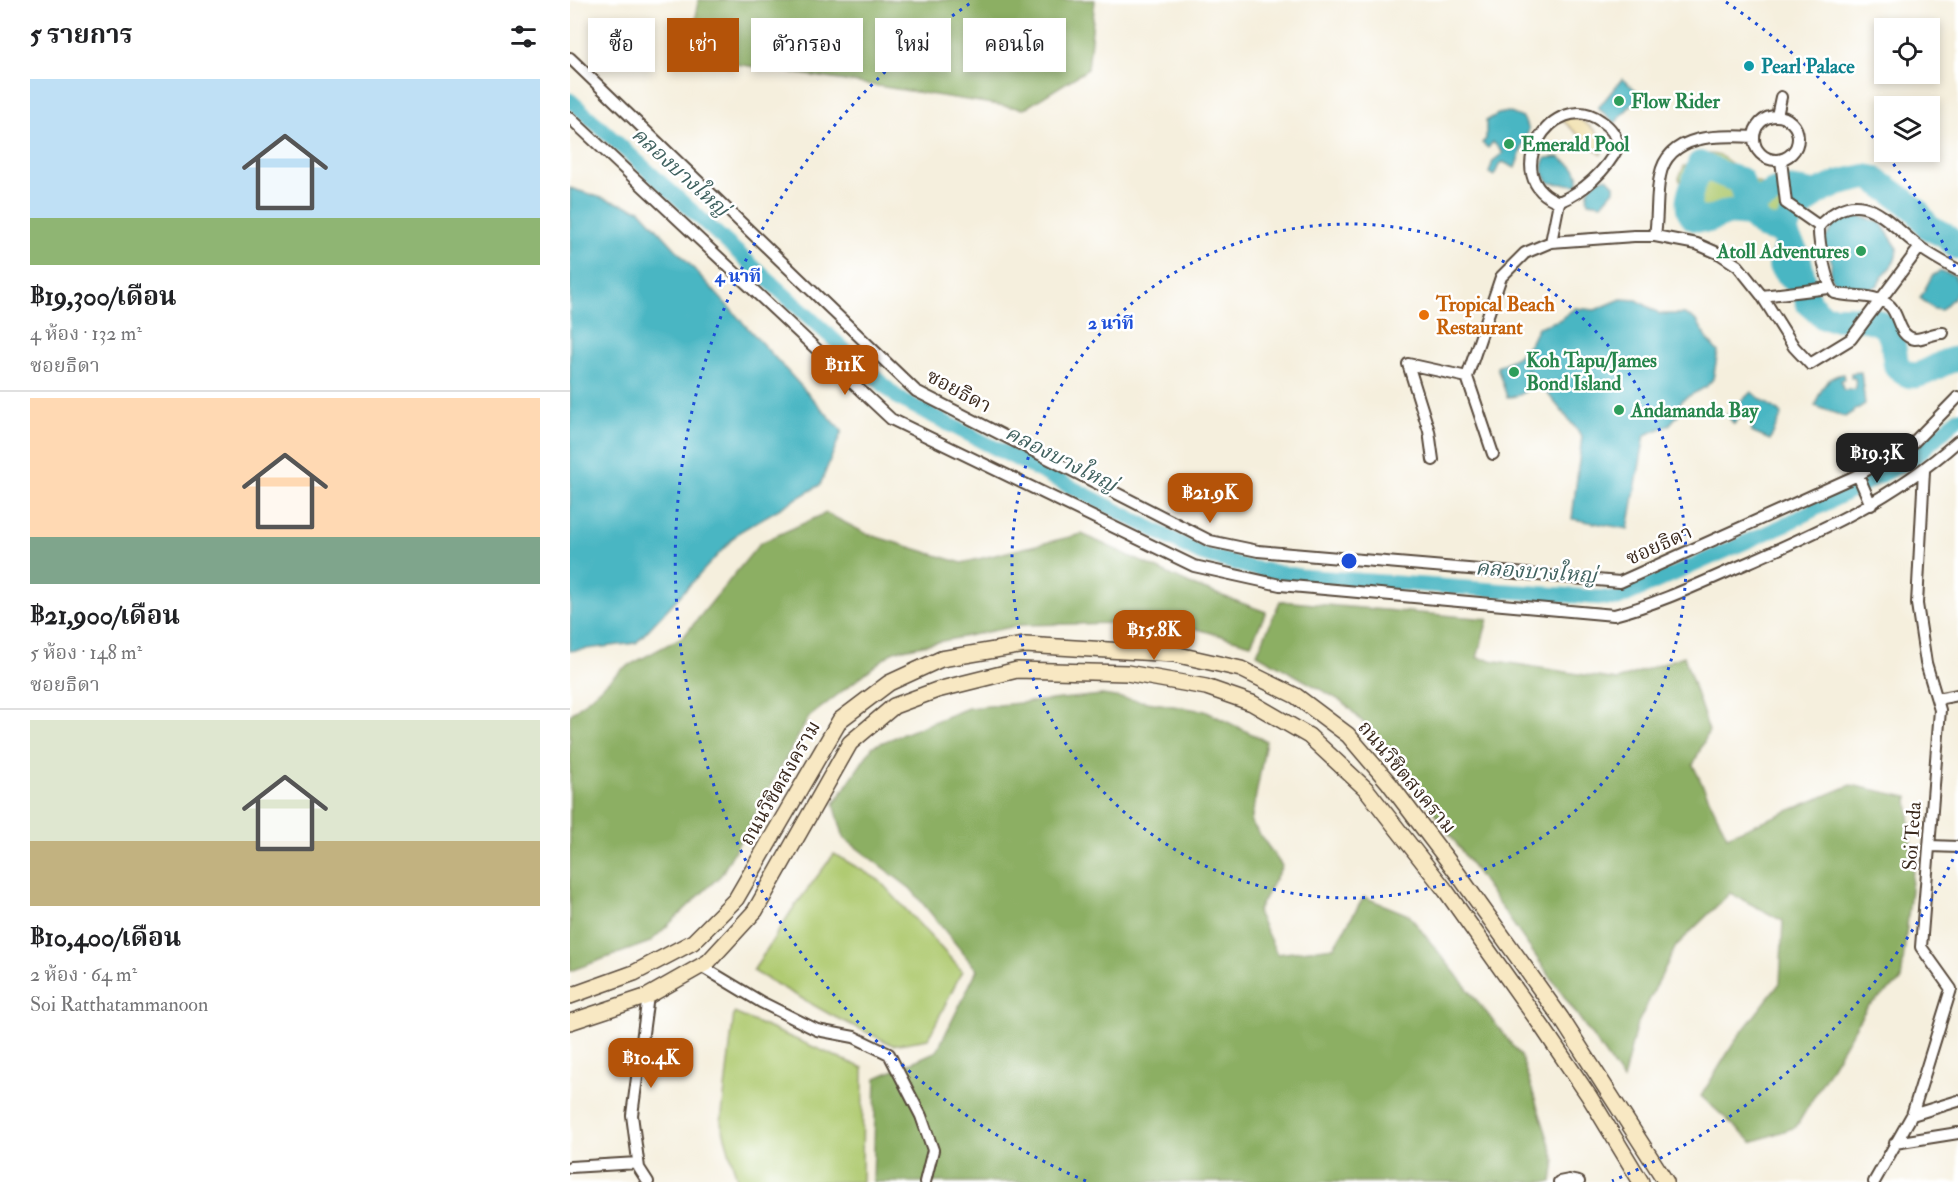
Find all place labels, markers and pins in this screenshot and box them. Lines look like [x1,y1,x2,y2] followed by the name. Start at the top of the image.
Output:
[1761,54,1855,79] place label: Pearl Palace
[1742,59,1756,73] marker: Pearl Palace
[1631,89,1720,114] place label: Flow Rider
[1612,94,1626,108] marker: Flow Rider
[1521,132,1630,157] place label: Emerald Pool
[1502,137,1516,151] marker: Emerald Pool
[1716,239,1849,264] place label: Atoll Adventures
[1854,244,1868,258] marker: Atoll Adventures
[1435,292,1555,340] place label: Tropical Beach Restaurant
[1417,308,1431,322] marker: Tropical Beach Restaurant
[809,345,881,396] pin: ฿11K
[1526,348,1657,396] place label: Koh Tapu/James Bond Island
[1507,365,1521,379] marker: Koh Tapu/James Bond Island
[1630,398,1759,424] place label: Andamanda Bay
[1612,403,1626,417] marker: Andamanda Bay
[1828,433,1926,484] pin: ฿19.3K
[1161,473,1259,524] pin: ฿21.9K
[1339,551,1359,571] centre of rings
[1105,610,1203,661] pin: ฿15.8K
[602,1038,700,1089] pin: ฿10.4K

